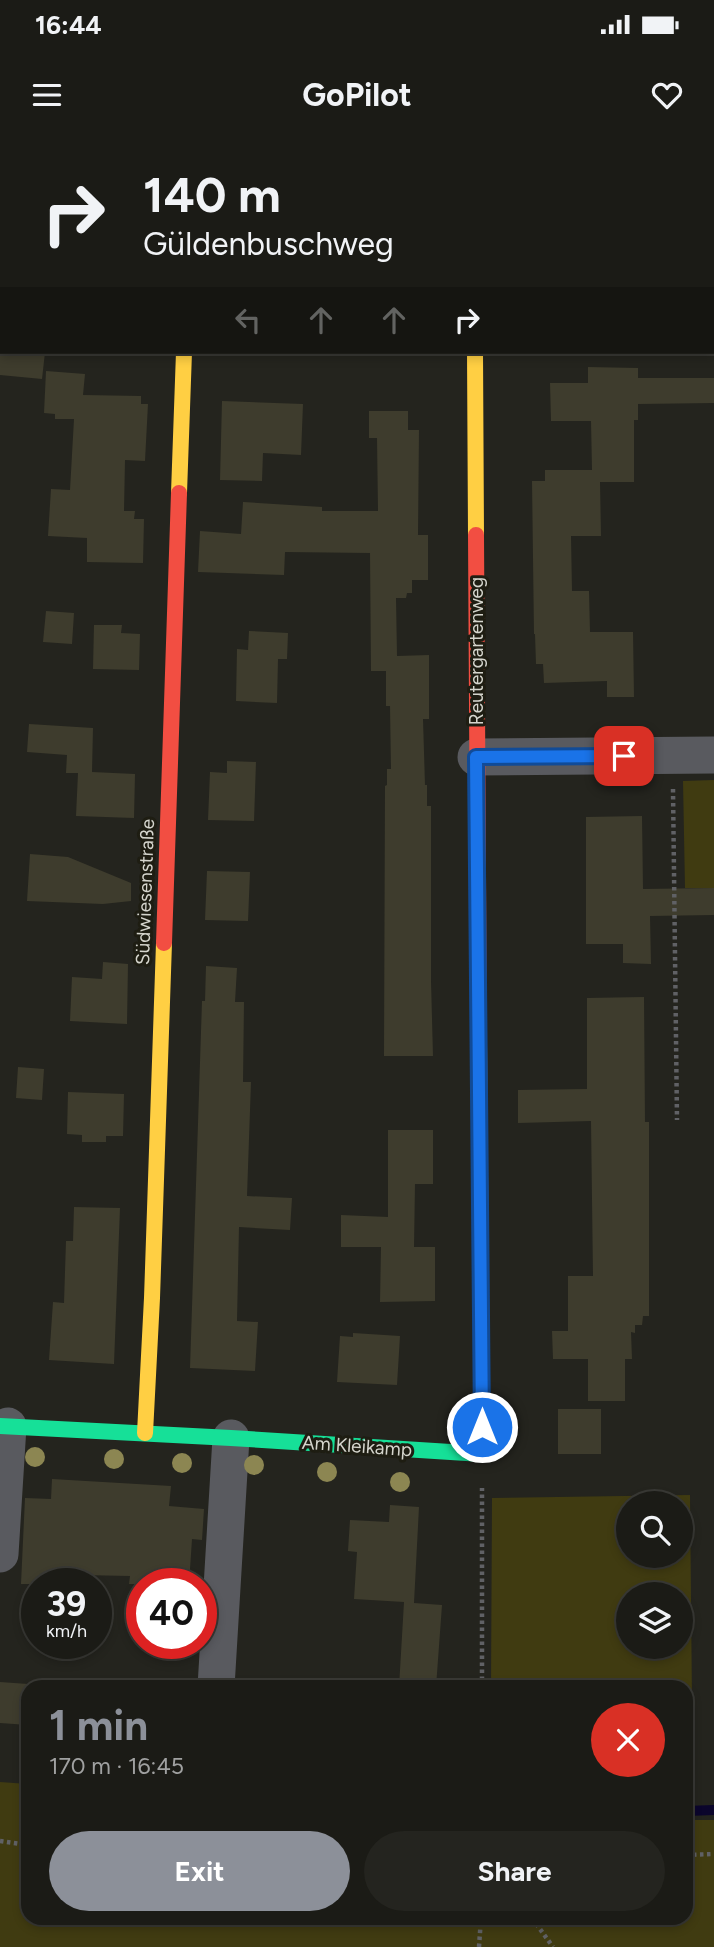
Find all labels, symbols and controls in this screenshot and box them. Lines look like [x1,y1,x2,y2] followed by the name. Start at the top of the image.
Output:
[35,9,102,41] text: 16:44
[28,76,66,114] icon: menu
[302,76,412,114] text: GoPilot
[648,76,686,114] icon: heart
[143,165,281,224] text: 140 m
[28,168,119,259] icon: right
[143,225,394,263] text: Güldenbuschweg
[229,301,267,339] icon: left
[302,301,340,339] icon: ahead
[375,301,413,339] icon: ahead
[448,301,486,339] icon: right
[465,577,488,725] street label: Reutergartenweg
[594,726,654,786] pin
[605,737,643,775] icon: arrive
[131,819,159,965] street label: Südwiesenstraße
[445,1390,519,1464] position arrow
[301,1431,413,1461] street label: Am Kleikamp
[616,1491,693,1659] map controls
[616,1491,693,1568] button: search
[126,1568,217,1659] speed limit sign: 40
[616,1582,693,1659] button: layers
[47,1583,86,1625] text: 39
[46,1620,87,1642] text: km/h
[49,1700,148,1751] text: 1 min
[591,1703,665,1777] button: close
[49,1752,184,1780] text: 170 m · 16:45
[49,1831,350,1911] button: Exit
[364,1831,665,1911] button: Share

